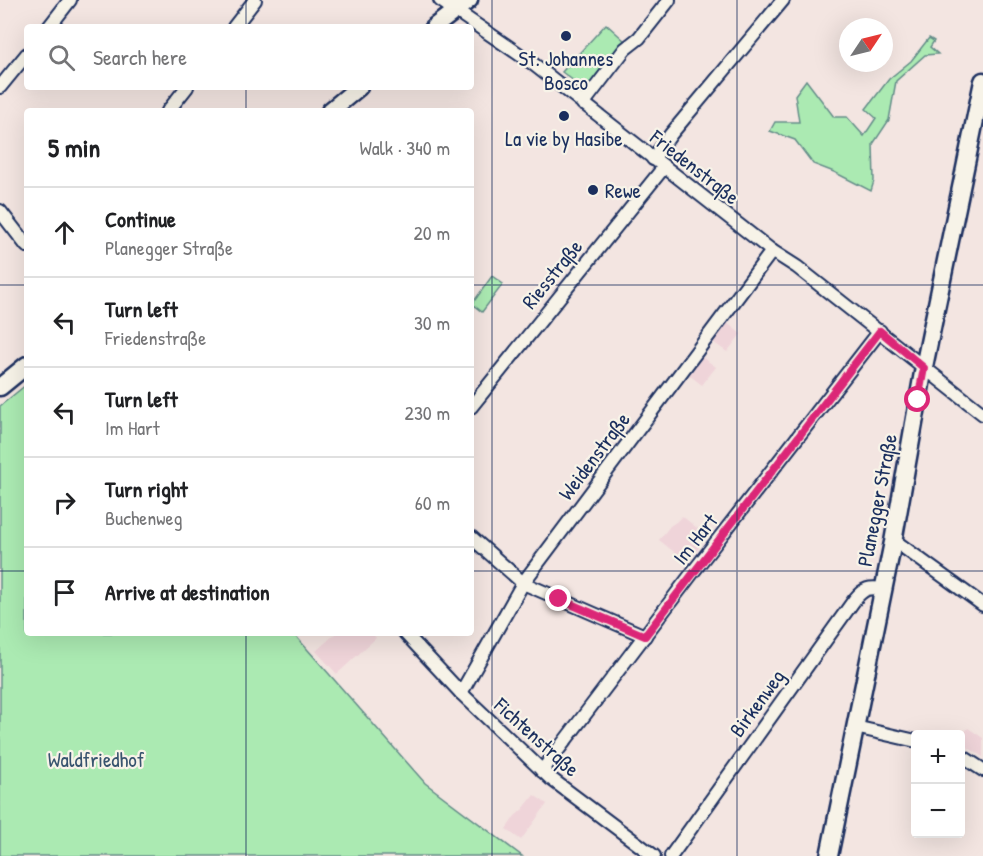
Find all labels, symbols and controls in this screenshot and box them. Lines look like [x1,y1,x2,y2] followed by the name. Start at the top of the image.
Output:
[839,18,893,72] north arrow
[24,24,474,90] search box
[559,29,573,43] marker: St. Johannes Bosco
[45,41,78,74] icon: search
[93,42,187,72] text: Search here
[519,44,613,97] place label: St. Johannes Bosco
[557,109,571,123] marker: La vie by Hasibe
[643,122,746,211] street label: Friedenstraße
[505,124,623,153] place label: La vie by Hasibe
[48,130,100,165] text: 5 min
[359,134,450,161] text: Walk · 340 m
[605,176,641,205] place label: Rewe
[586,183,600,197] marker: Rewe
[105,204,176,234] text: Continue
[48,216,81,249] icon: ahead
[413,219,450,246] text: 20 m
[515,233,589,315] street label: Riesstraße
[105,234,233,261] text: Planegger Straße
[105,294,178,324] text: Turn left
[48,306,81,339] icon: left
[414,309,450,336] text: 30 m
[105,324,206,351] text: Friedenstraße
[105,384,178,414] text: Turn left
[904,386,930,412] route start
[48,396,81,429] icon: left
[405,399,450,426] text: 230 m
[551,406,637,506] street label: Weidenstraße
[105,414,160,441] text: Im Hart
[850,431,904,569] street label: Planegger Straße
[105,474,188,504] text: Turn right
[48,486,81,519] icon: right
[415,489,450,516] text: 60 m
[105,504,182,531] text: Buchenweg
[666,507,725,571] street label: Im Hart
[48,576,81,609] icon: arrive
[105,577,270,607] text: Arrive at destination
[545,585,571,611] route end
[723,663,791,743] street label: Birkenweg
[487,690,586,783] street label: Fichtenstraße
[911,730,965,838] map controls
[911,730,965,784] button: +
[48,745,145,774] park label: Waldfriedhof
[911,784,965,838] button: −

